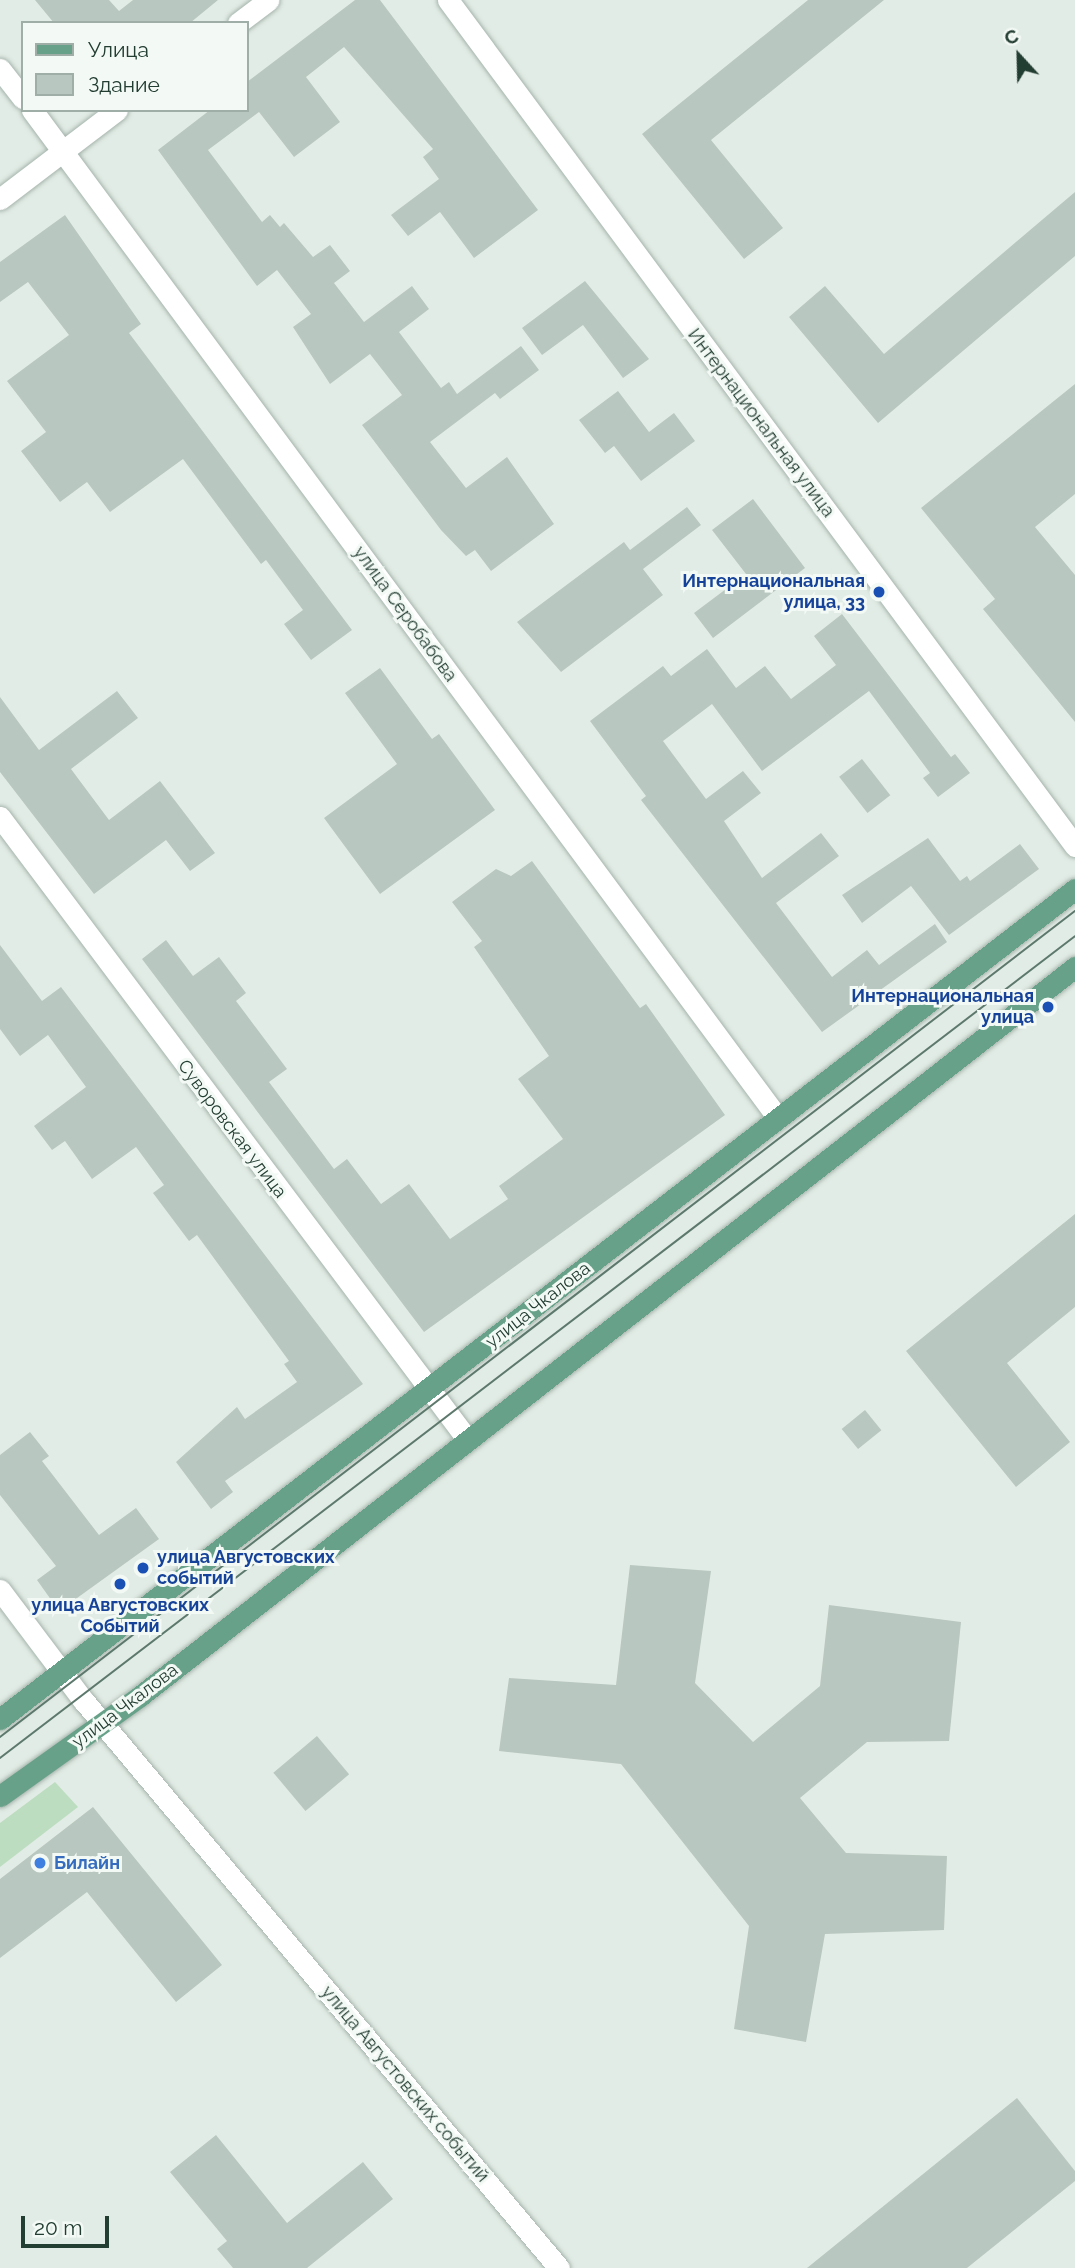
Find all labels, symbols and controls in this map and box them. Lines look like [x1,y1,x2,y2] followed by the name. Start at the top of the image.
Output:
[21,21,248,112] legend
[984,21,1054,91] north arrow
[1001,24,1021,49] text: С
[88,37,149,62] text: Улица
[88,72,160,97] text: Здание
[683,324,839,522] street label: Интернациональная улица
[349,542,461,686] street label: улица Серобабова
[682,571,865,614] place label: Интернациональная улица, 33
[871,584,887,600] marker: Интернациональная улица, 33
[851,986,1034,1028] place label: Интернациональная улица
[1040,999,1056,1015] marker: Интернациональная улица
[173,1056,291,1202] street label: Суворовская улица
[481,1258,595,1352] street label: улица Чкалова
[157,1547,335,1590] place label: улица Августовских событий
[135,1560,151,1576] marker: улица Августовских событий
[112,1576,128,1592] marker: улица Августовских Событий
[31,1595,209,1638] place label: улица Августовских Событий
[68,1659,182,1753] street label: улица Чкалова
[54,1852,120,1874] place label: Билайн
[32,1855,48,1871] marker: Билайн
[316,1981,494,2187] street label: улица Августовских событий
[24,2202,112,2246] scale bar
[34,2215,82,2240] text: 20 m

